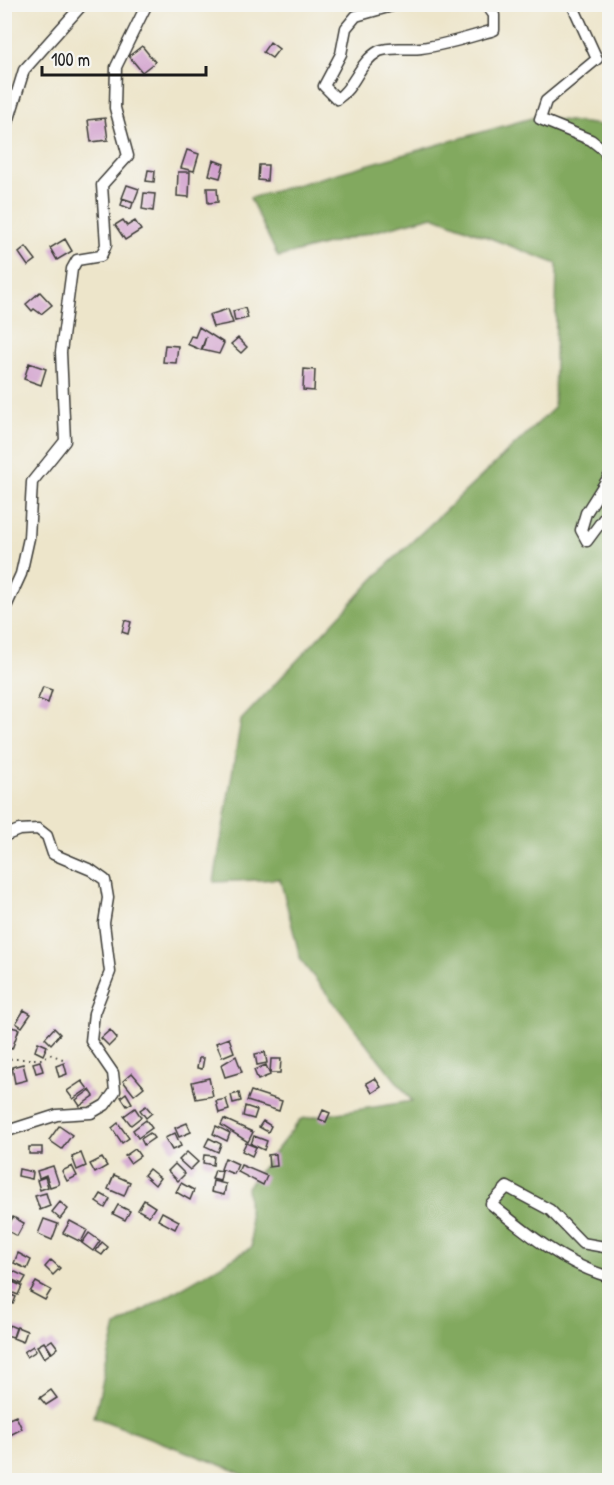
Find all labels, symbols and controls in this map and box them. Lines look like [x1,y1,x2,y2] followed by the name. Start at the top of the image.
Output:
[42,39,206,77] scale bar
[51,47,90,72] text: 100 m

